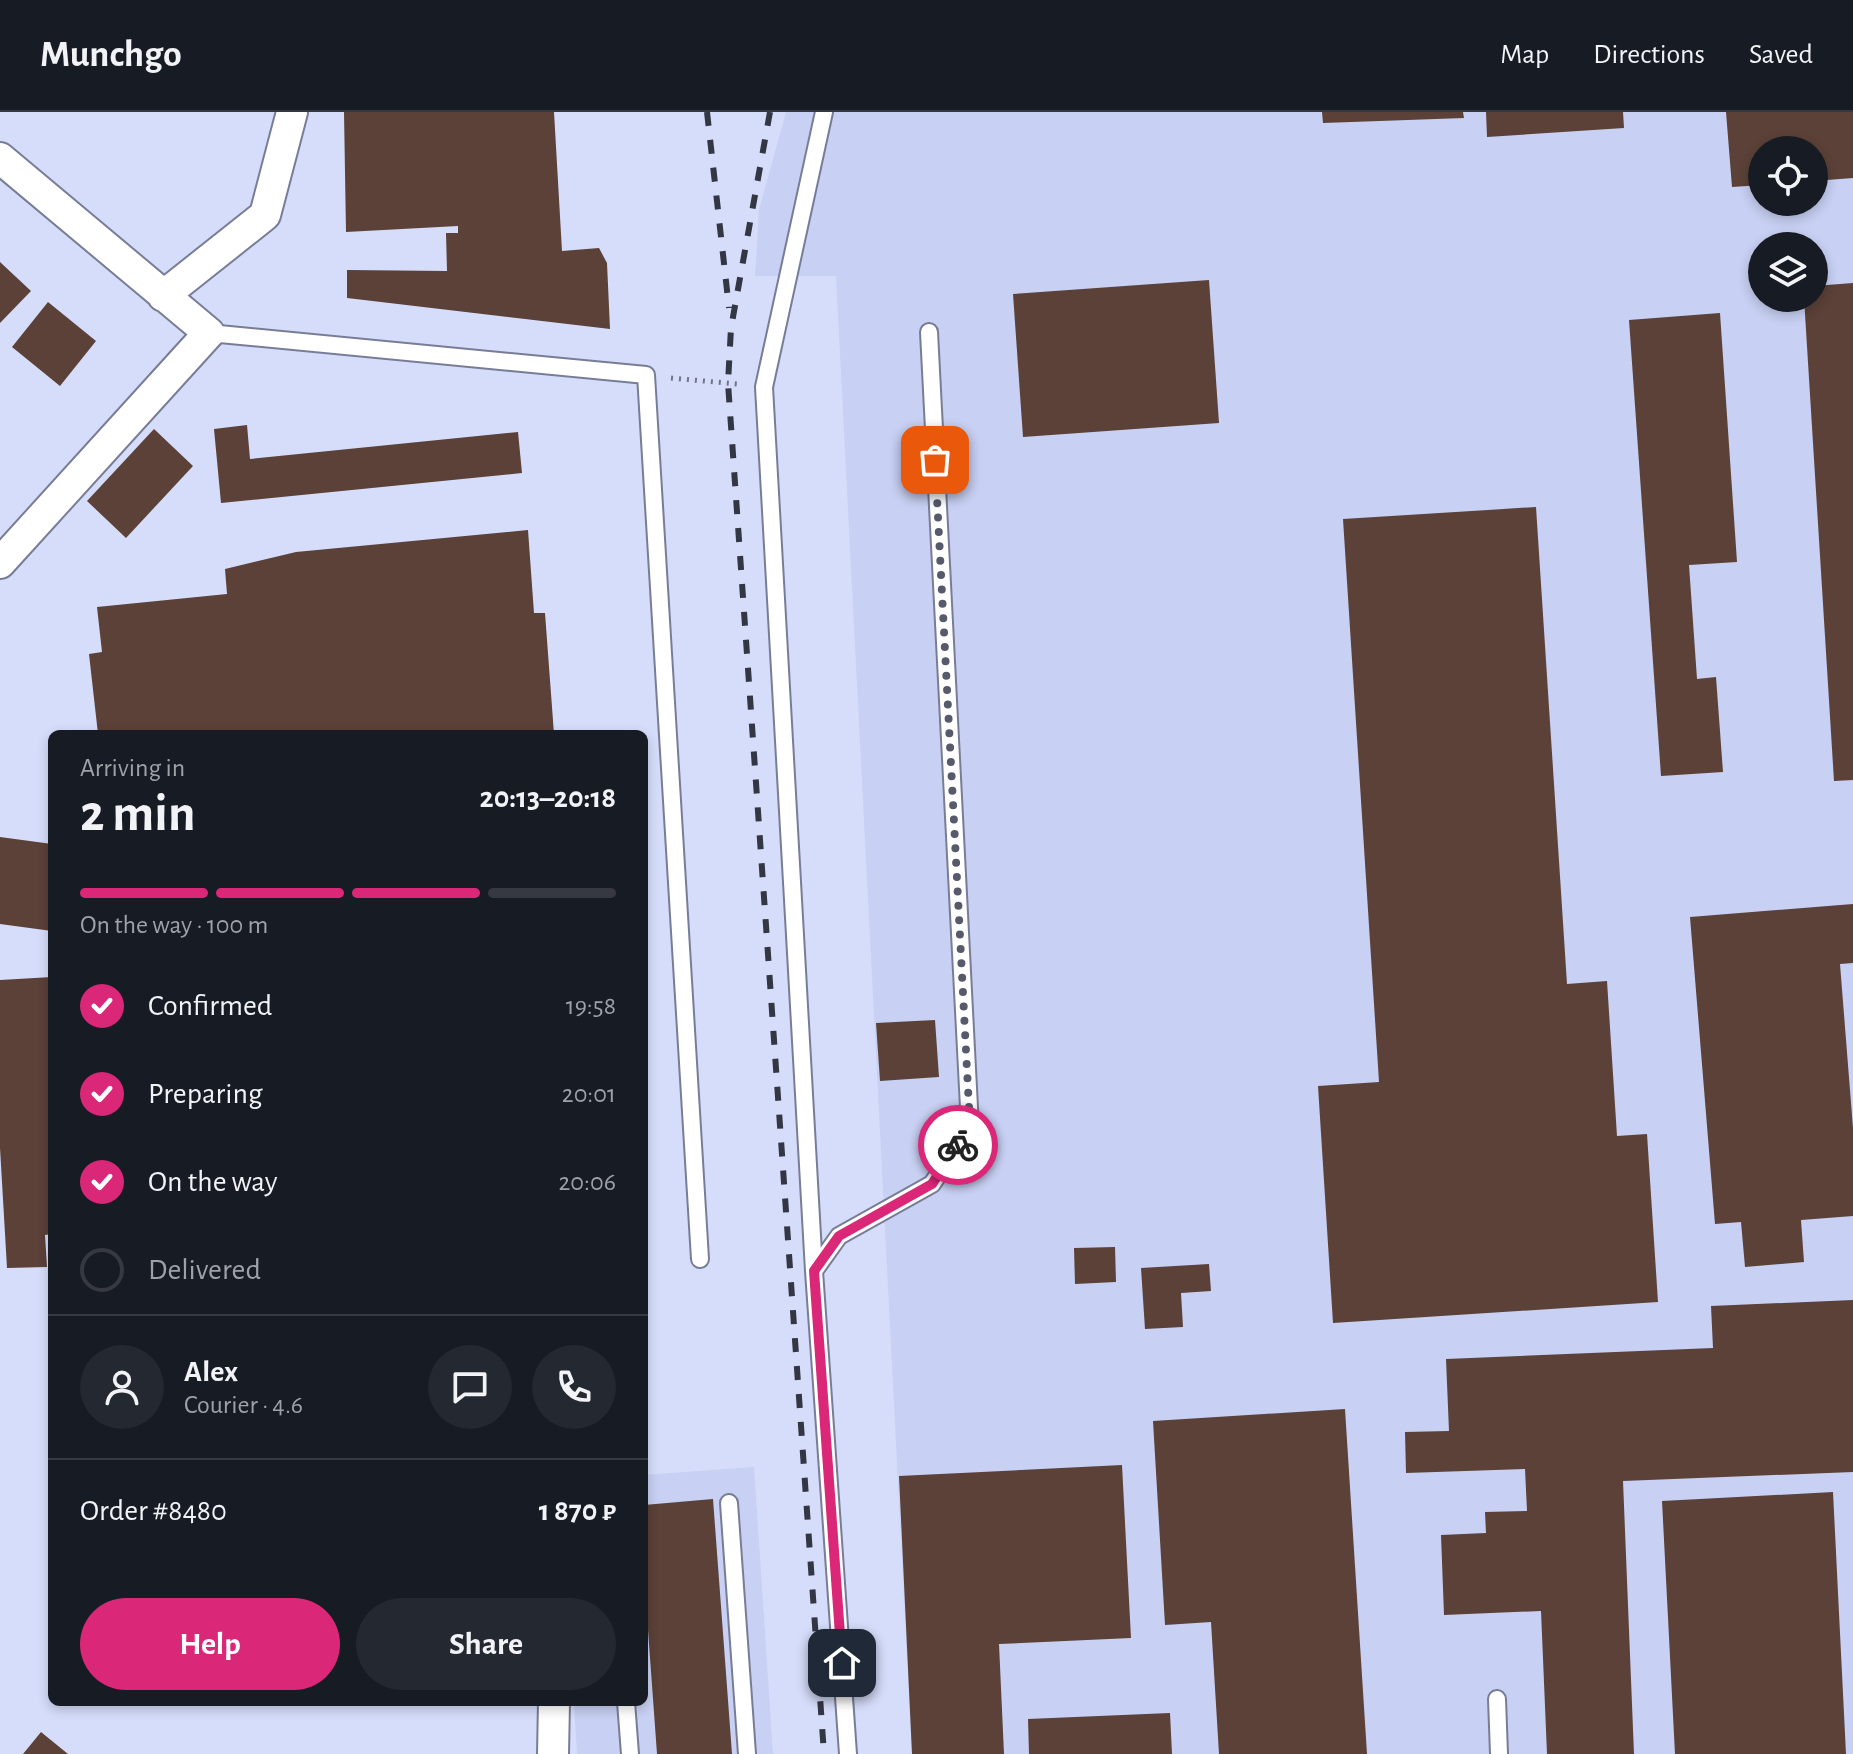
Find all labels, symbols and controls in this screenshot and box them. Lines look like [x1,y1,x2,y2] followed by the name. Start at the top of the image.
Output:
[40,36,182,74] text: Munchgo
[1500,41,1549,69] text: Map
[1593,41,1705,69] text: Directions
[1749,41,1813,69] text: Saved
[1748,136,1828,312] map controls
[1748,136,1828,216] button: locate
[1748,232,1828,312] button: layers
[901,426,969,494] pin
[913,438,957,482] icon: bag
[80,755,185,781] text: Arriving in
[480,783,616,813] text: 20:13–20:18
[80,788,195,840] text: 2 min
[80,912,268,938] text: On the way · 100 m
[80,984,124,1028] icon: check
[148,991,272,1021] text: Confirmed
[566,993,616,1019] text: 19:58
[80,1072,124,1116] icon: check
[148,1079,263,1109] text: Preparing
[562,1081,616,1107] text: 20:01
[918,1105,998,1185] courier
[936,1123,980,1167] icon: bike
[80,1160,124,1204] icon: check
[148,1167,277,1197] text: On the way
[559,1169,616,1195] text: 20:06
[148,1255,261,1285] text: Delivered
[80,1345,164,1429] button: person
[428,1345,512,1429] button: chat
[532,1345,616,1429] button: phone
[184,1357,238,1387] text: Alex
[184,1392,303,1418] text: Courier · 4.6
[80,1496,227,1526] text: Order #8480
[539,1496,616,1526] text: 1 870 ₽
[80,1598,340,1690] button: Help
[356,1598,616,1690] button: Share
[808,1629,876,1697] pin
[820,1641,864,1685] icon: home

